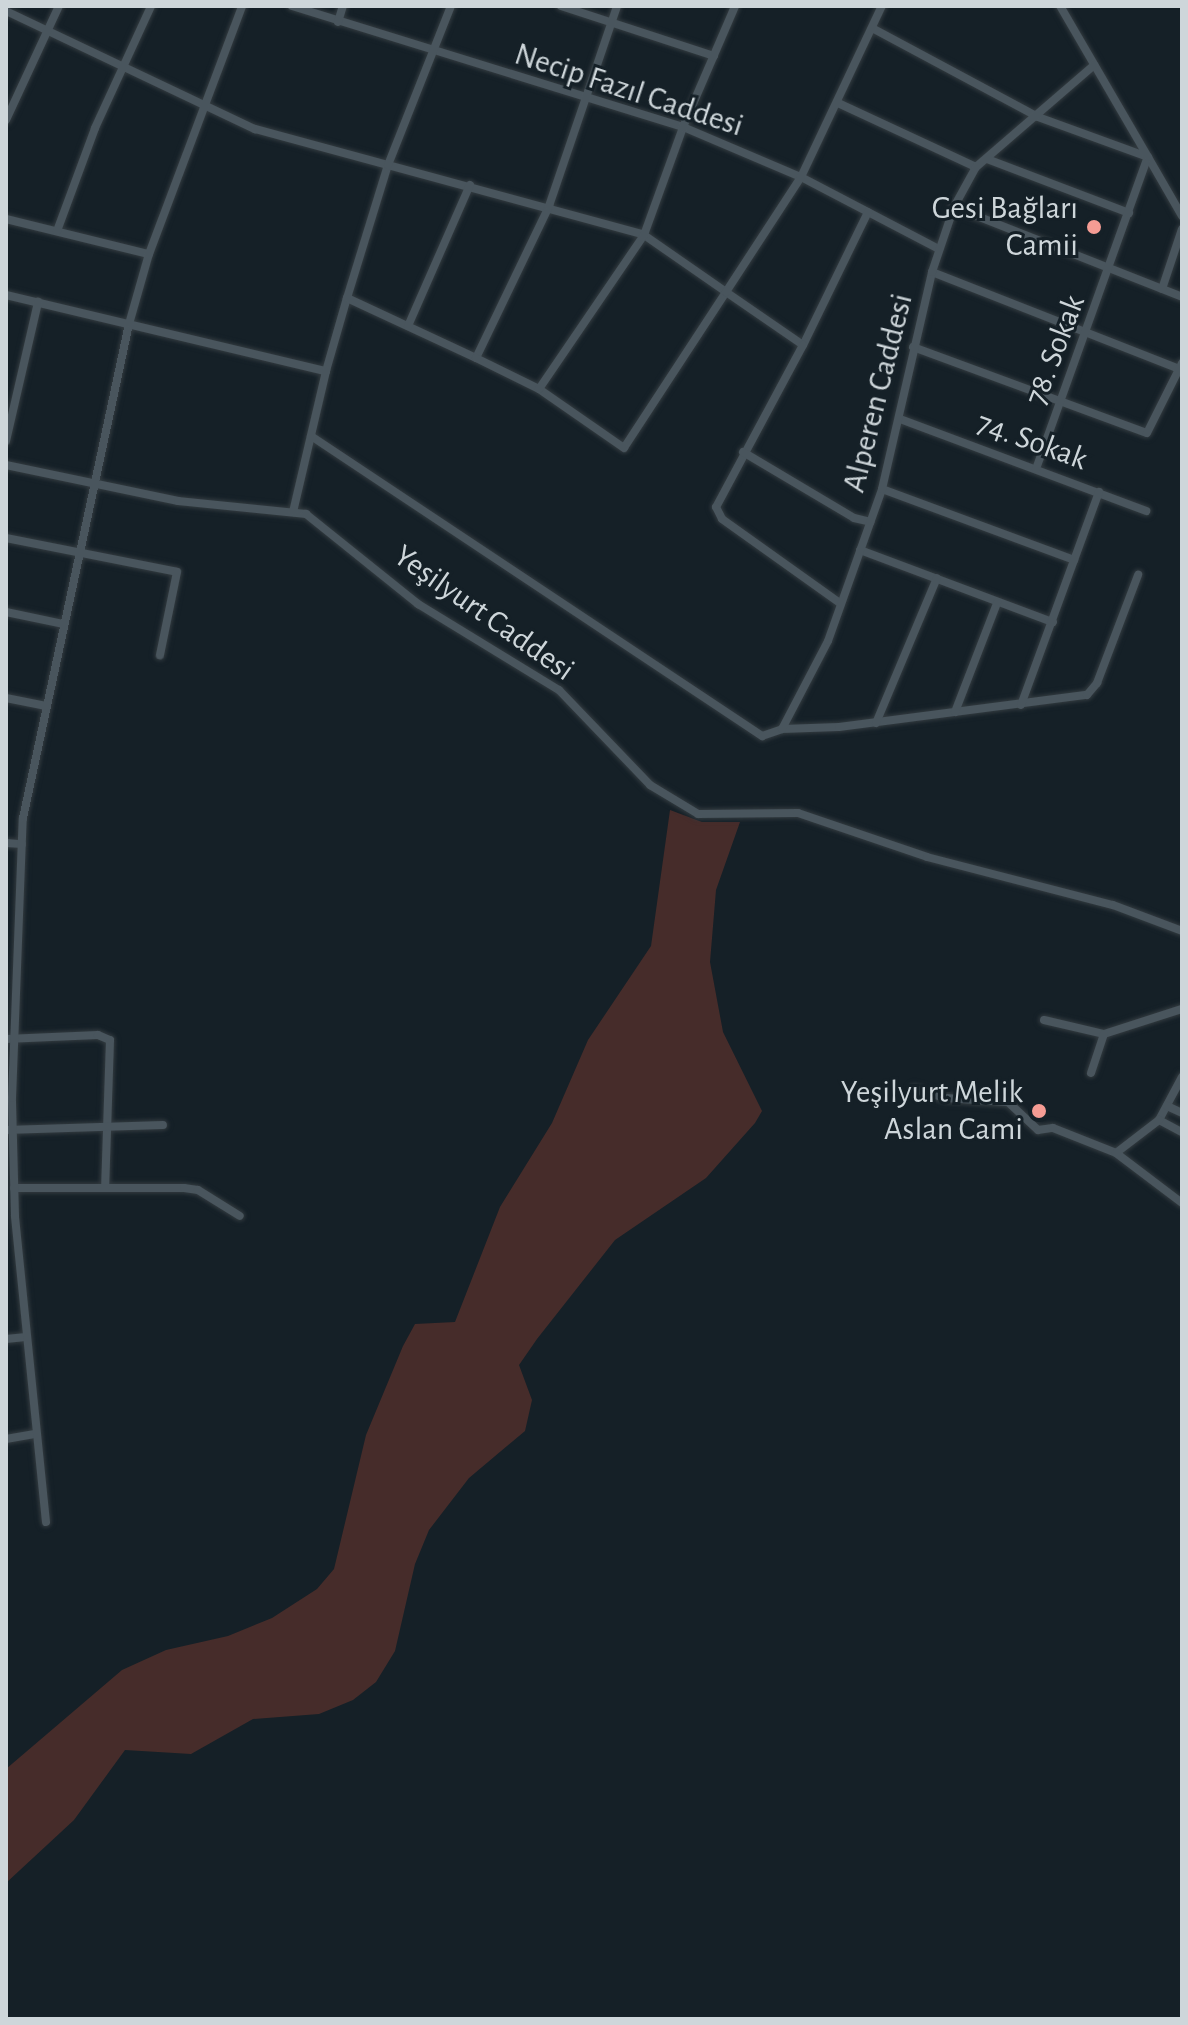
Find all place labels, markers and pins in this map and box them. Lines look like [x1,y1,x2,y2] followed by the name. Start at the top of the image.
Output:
[932,190,1078,265] place label: Gesi Bağları Camii
[1085,218,1103,236] marker: Gesi Bağları Camii
[841,1074,1023,1149] place label: Yeşilyurt Melik Aslan Cami
[1030,1102,1048,1120] marker: Yeşilyurt Melik Aslan Cami

